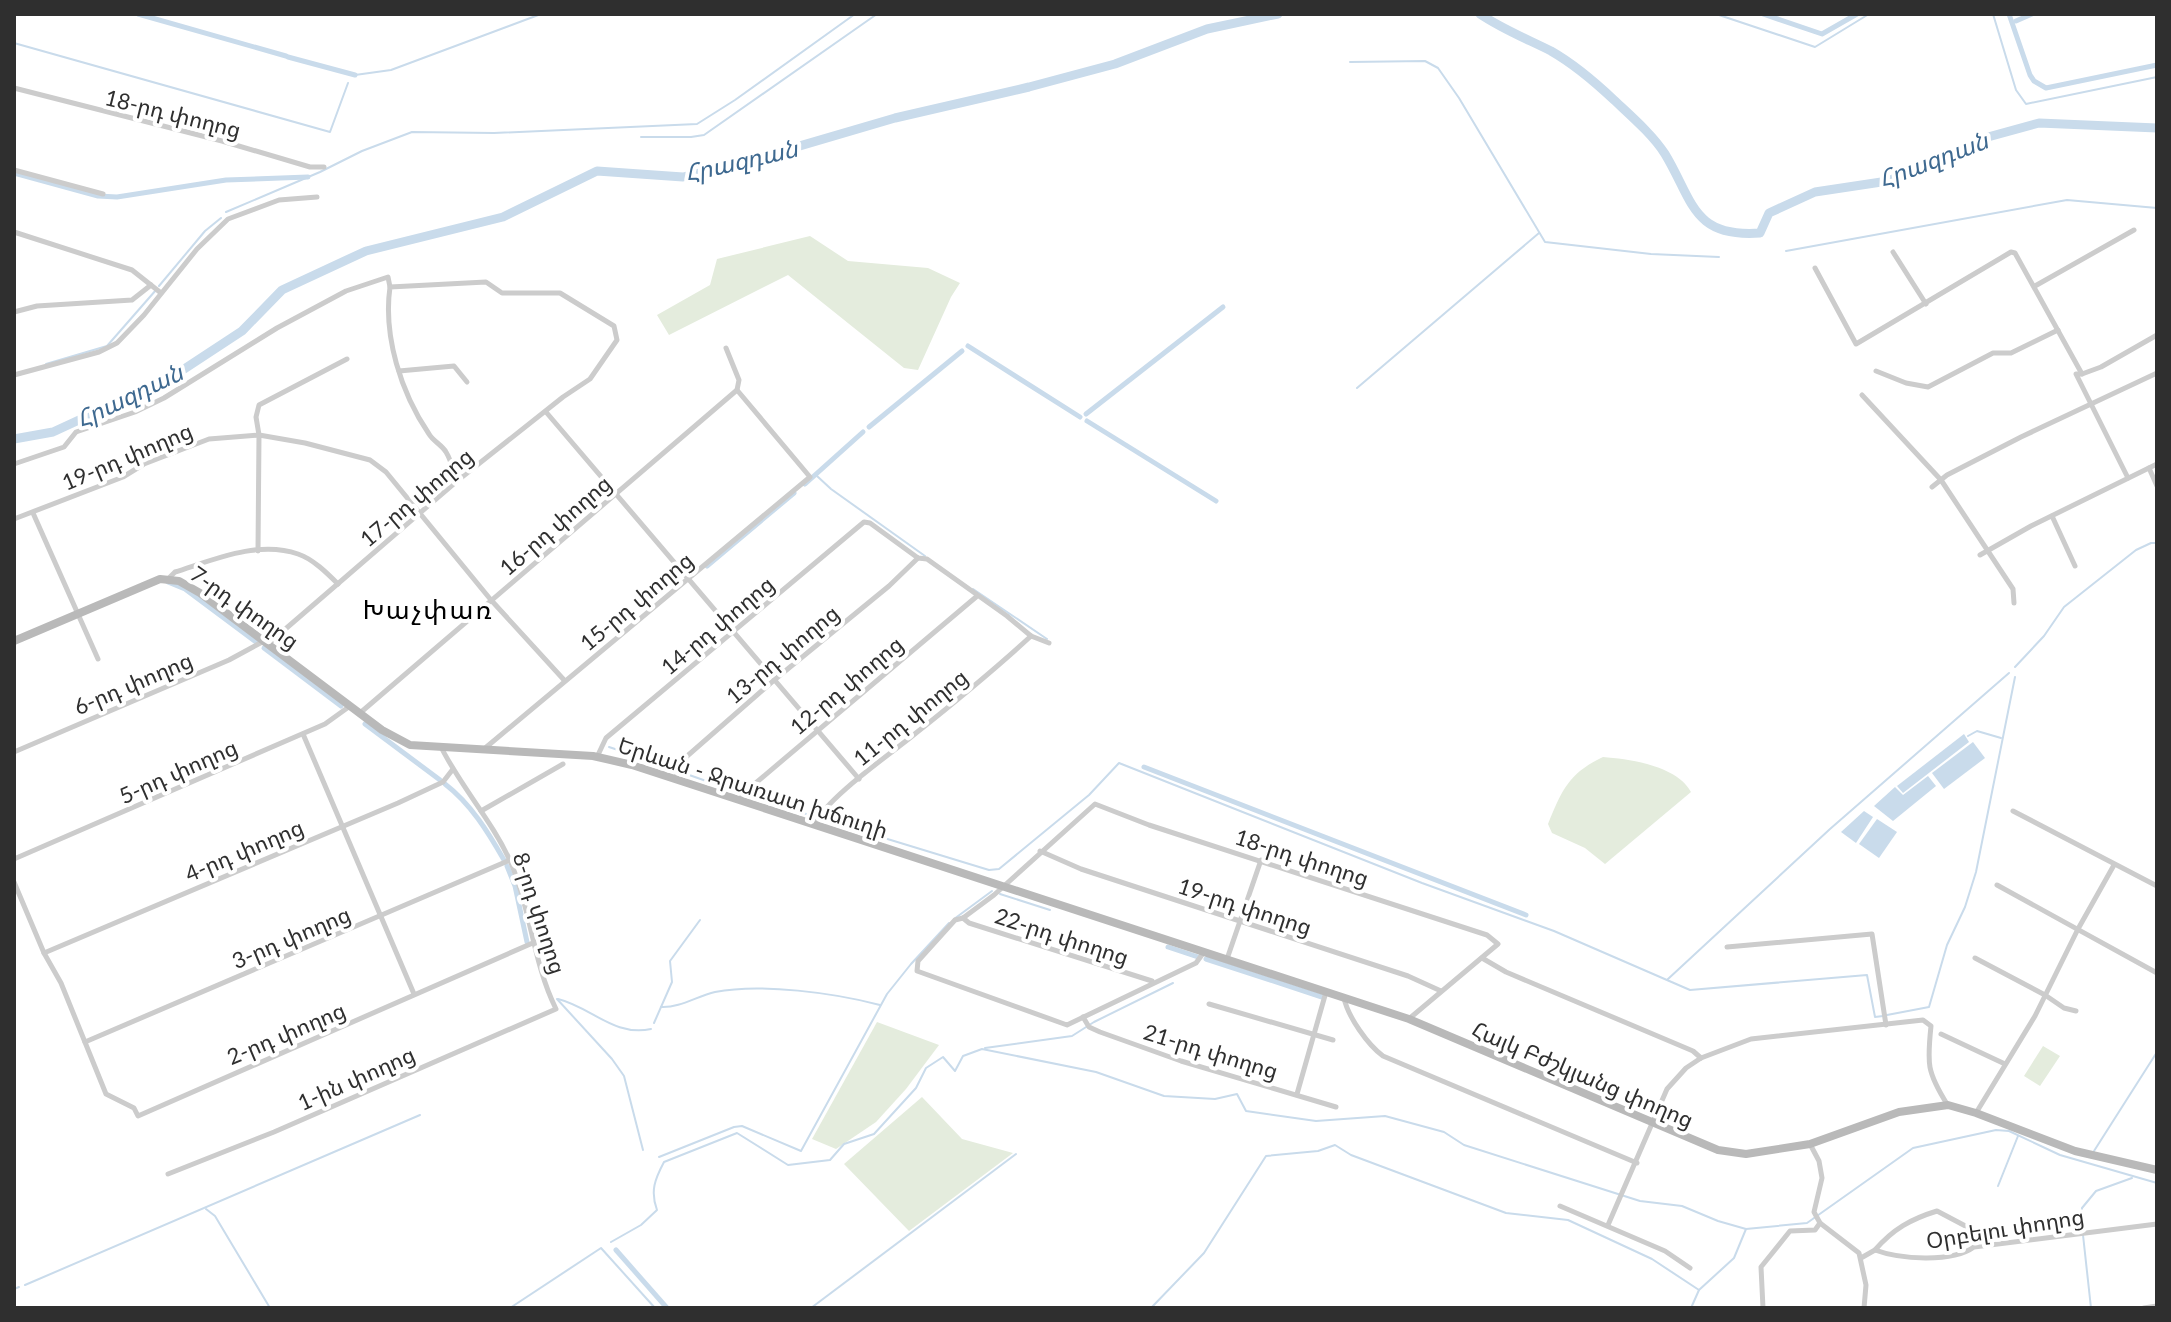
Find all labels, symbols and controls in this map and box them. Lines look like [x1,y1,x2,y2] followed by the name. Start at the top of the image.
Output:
[102,83,244,143] street label: 18-րդ փողոց
[1874,124,1994,194] water label: Հրազդան
[682,133,802,188] water label: Հրազդան
[71,356,189,434] water label: Հրազդան
[58,416,196,496] street label: 19-րդ փողոց
[354,442,478,552] street label: 17-րդ փողոց
[494,469,616,581] street label: 16-րդ փողոց
[574,546,698,656] street label: 15-րդ փողոց
[186,560,304,654] street label: 7-րդ փողոց
[655,570,779,680] street label: 14-րդ փողոց
[362,593,494,625] district label: Խաչփառ
[720,599,844,709] street label: 13-րդ փողոց
[784,630,908,740] street label: 12-րդ փողոց
[70,646,196,720] street label: 6-րդ փողոց
[847,663,973,771] street label: 11-րդ փողոց
[615,731,891,843] street label: Երևան - Ջրառատ խճուղի
[115,733,241,809] street label: 5-րդ փողոց
[181,813,307,887] street label: 4-րդ փողոց
[1232,823,1372,891] street label: 18-րդ փողոց
[508,849,572,977] street label: 8-րդ փողոց
[1175,872,1315,940] street label: 19-րդ փողոց
[228,900,354,974] street label: 3-րդ փողոց
[992,902,1132,970] street label: 22-րդ փողոց
[223,996,349,1070] street label: 2-րդ փողոց
[1468,1015,1698,1133] street label: Հայկ Բժշկյանց փողոց
[1141,1018,1281,1084] street label: 21-րդ փողոց
[293,1040,419,1116] street label: 1-ին փողոց
[1924,1202,2086,1254] street label: Օրբելու փողոց

